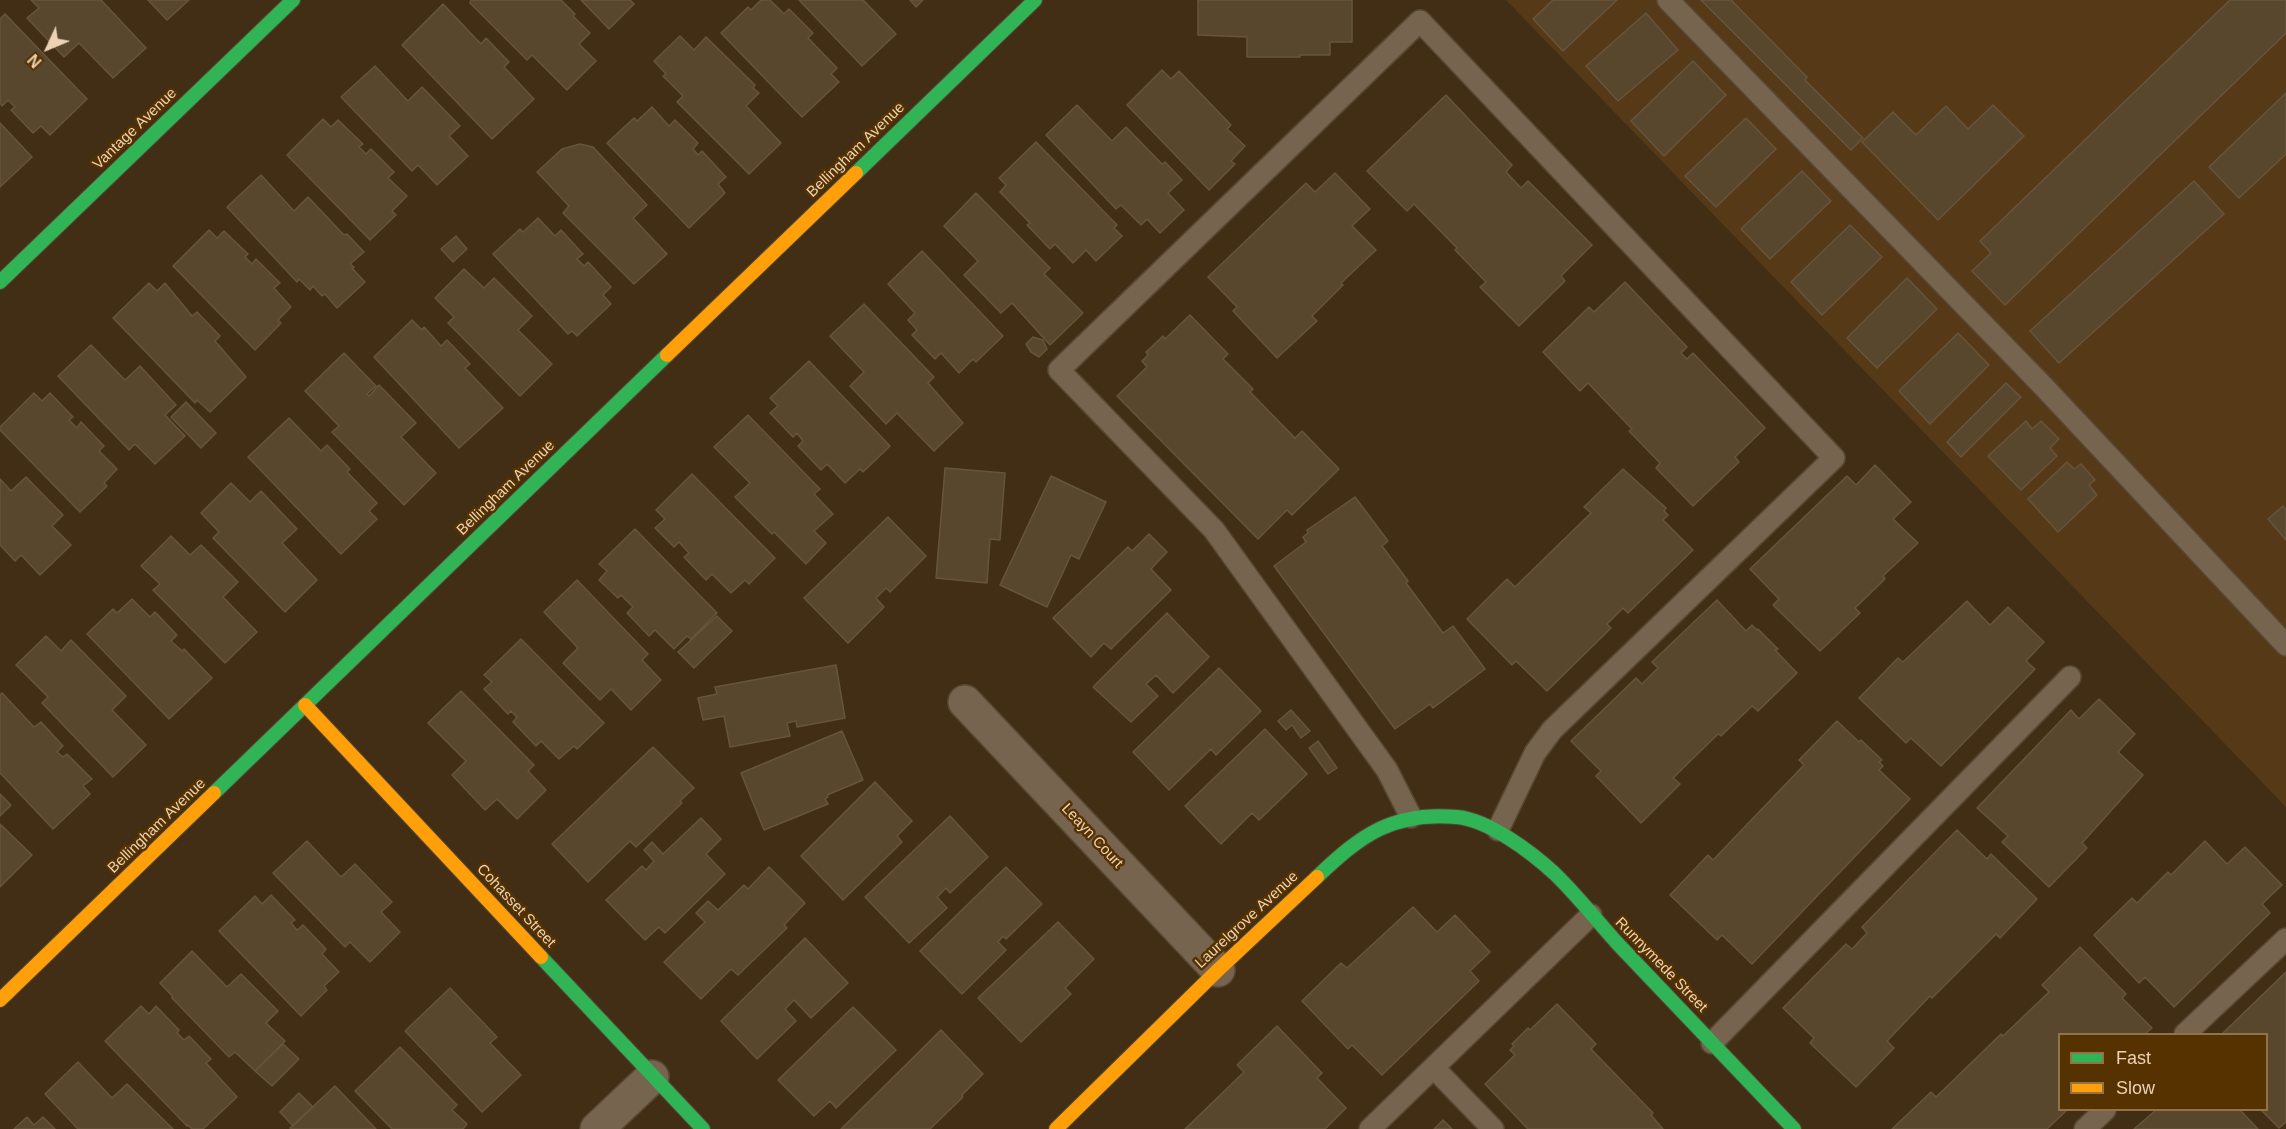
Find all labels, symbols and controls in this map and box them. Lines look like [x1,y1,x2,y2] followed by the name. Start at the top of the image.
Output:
[18,18,78,78] north arrow
[25,51,45,71] text: N
[89,84,181,174] street label: Vantage Avenue
[803,99,909,201] street label: Bellingham Avenue
[453,437,559,539] street label: Bellingham Avenue
[104,775,210,877] street label: Bellingham Avenue
[1058,800,1126,872] street label: Leayn Court
[473,861,559,951] street label: Cohasset Street
[1192,868,1302,972] street label: Laurelgrove Avenue
[1611,914,1711,1016] street label: Runnymede Street
[2058,1033,2268,1111] legend
[2116,1048,2151,1068] text: Fast
[2116,1078,2155,1098] text: Slow

